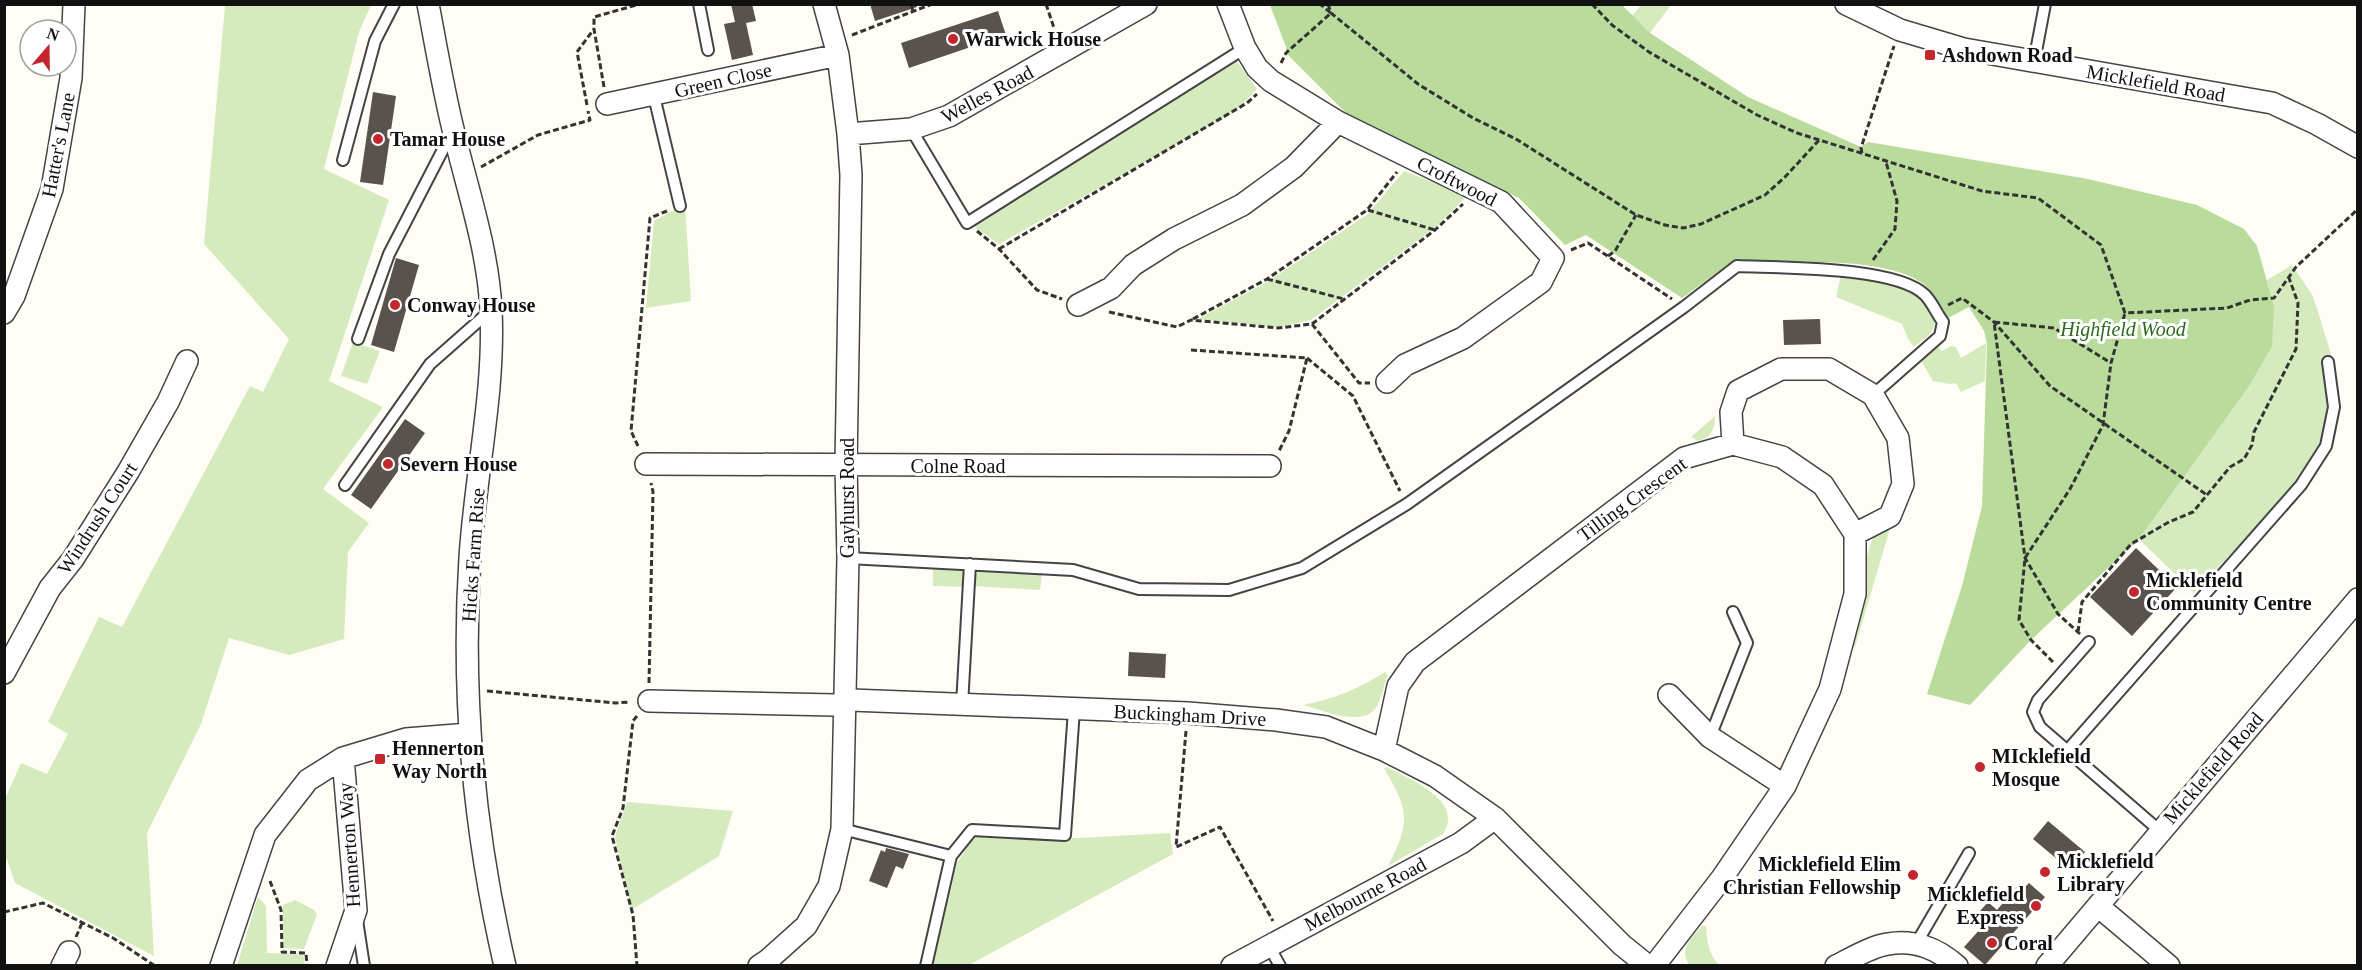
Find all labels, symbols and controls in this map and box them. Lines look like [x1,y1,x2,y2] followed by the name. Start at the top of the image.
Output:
[18,18,78,78] north arrow
[45,24,62,44] text: N
[965,28,1101,50] place label: Warwick House
[946,32,960,46] marker: Warwick House
[1942,44,2073,66] place label: Ashdown Road
[1923,48,1937,62] marker: Ashdown Road
[672,58,774,102] street label: Green Close
[2085,60,2227,106] street label: Micklefield Road
[937,61,1037,127] street label: Welles Road
[37,91,79,199] street label: Hatter's Lane
[390,128,505,150] place label: Tamar House
[371,132,385,146] marker: Tamar House
[1413,152,1501,210] street label: Croftwood
[407,294,535,317] place label: Conway House
[388,298,402,312] marker: Conway House
[2059,318,2187,341] park label: Highfield Wood
[836,438,859,558] street label: Gayhurst Road
[1573,452,1691,547] street label: Tilling Crescent
[400,453,517,475] place label: Severn House
[911,455,1006,477] street label: Colne Road
[381,457,395,471] marker: Severn House
[53,458,141,578] street label: Windrush Court
[457,487,489,623] street label: Hicks Farm Rise
[2146,569,2312,615] place label: Micklefield Community Centre
[2127,585,2141,599] marker: Micklefield Community Centre
[1113,700,1267,731] street label: Buckingham Drive
[2159,708,2267,828] street label: Micklefield Road
[392,737,487,783] place label: Hennerton Way North
[1992,745,2091,791] place label: MIcklefield Mosque
[373,752,387,766] marker: Hennerton Way North
[1973,760,1987,774] marker: MIcklefield Mosque
[334,782,365,908] street label: Hennerton Way
[2057,850,2154,896] place label: Micklefield Library
[1300,853,1430,935] street label: Melbourne Road
[1723,853,1901,899] place label: Micklefield Elim Christian Fellowship
[2038,865,2052,879] marker: Micklefield Library
[1906,868,1920,882] marker: Micklefield Elim Christian Fellowship
[1927,883,2024,929] place label: Micklefield Express
[2029,899,2043,913] marker: Micklefield Express
[2004,932,2053,954] place label: Coral
[1985,936,1999,950] marker: Coral

